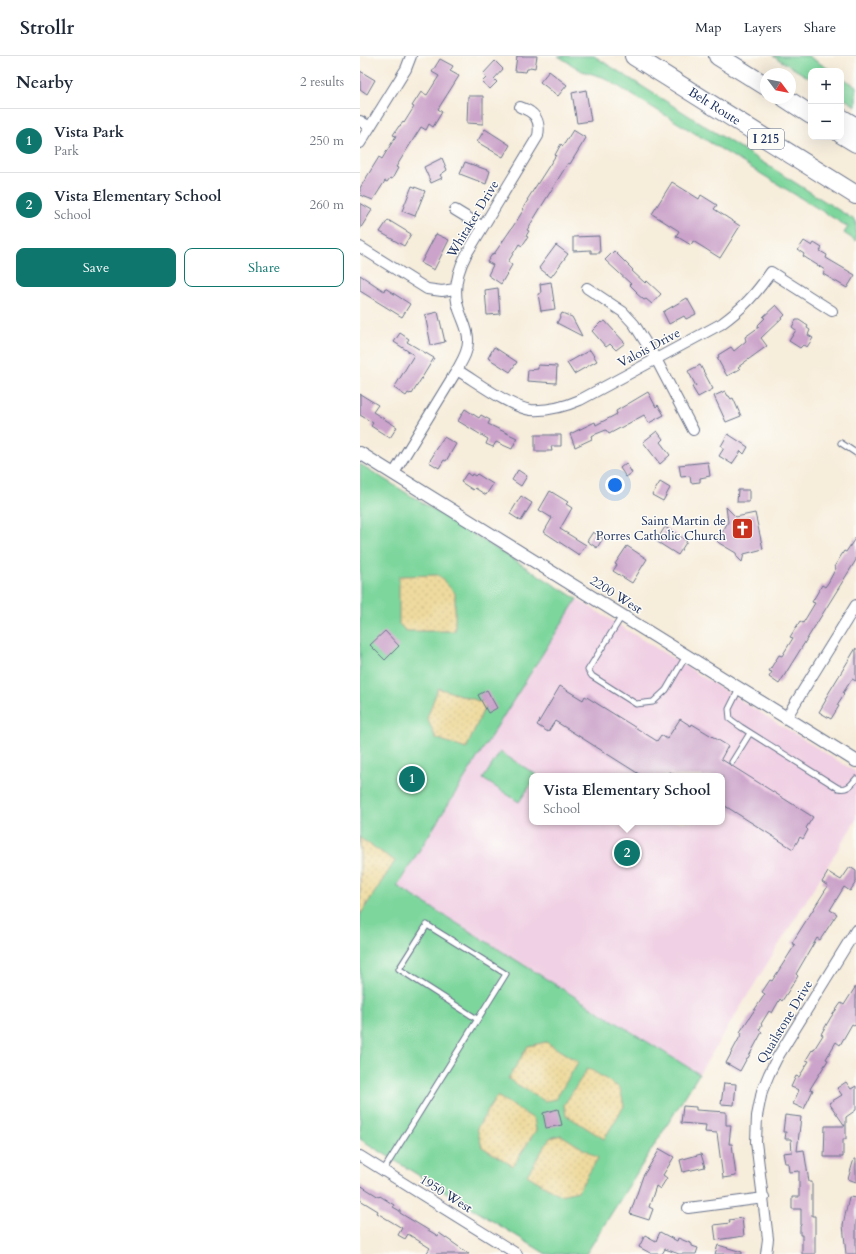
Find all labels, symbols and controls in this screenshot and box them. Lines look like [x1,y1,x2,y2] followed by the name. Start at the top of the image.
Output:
[20,15,74,41] text: Strollr
[695,18,722,37] text: Map
[744,18,782,37] text: Layers
[804,18,836,37] text: Share
[760,68,796,104] north arrow
[808,68,844,140] map controls
[808,68,844,104] button: +
[16,71,73,94] text: Nearby
[300,73,344,91] text: 2 results
[685,83,744,130] street label: Belt Route
[808,104,844,140] button: −
[54,122,124,142] text: Vista Park
[748,129,784,149] road number: I 215
[26,132,32,150] text: 1
[310,132,344,150] text: 250 m
[54,142,79,160] text: Park
[442,177,503,262] street label: Whitaker Drive
[54,186,221,206] text: Vista Elementary School
[26,196,32,214] text: 2
[310,196,344,214] text: 260 m
[54,206,91,224] text: School
[16,248,176,287] button: Save
[184,248,344,287] button: Share
[615,324,684,372] street label: Valois Drive
[605,475,625,495] your location
[596,512,726,545] place label: Saint Martin de Porres Catholic Church
[729,515,755,541] church icon: Saint Martin de Porres Catholic Church
[586,572,646,618] street label: 2200 West
[399,764,425,794] pin: 1
[529,773,725,825] popup
[543,780,711,800] text: Vista Elementary School
[543,800,580,818] text: School
[614,838,640,868] pin: 2
[753,977,817,1067] street label: Quailstone Drive
[416,1171,476,1217] street label: 1950 West

